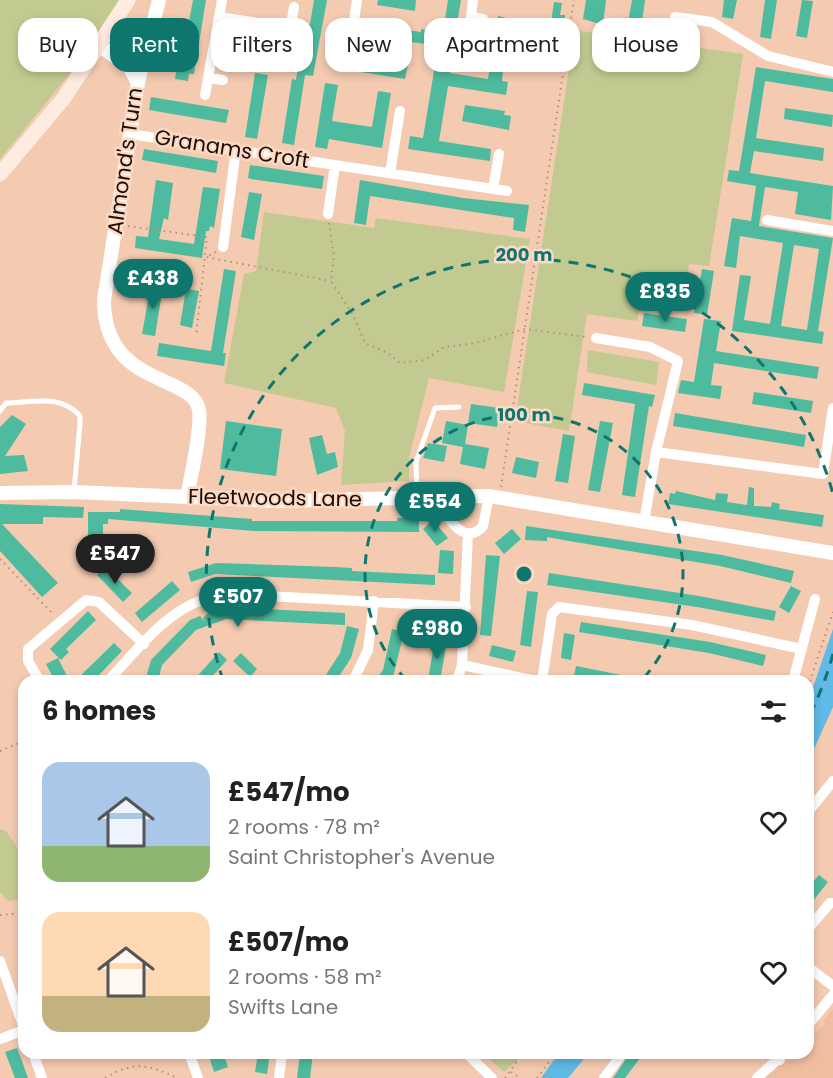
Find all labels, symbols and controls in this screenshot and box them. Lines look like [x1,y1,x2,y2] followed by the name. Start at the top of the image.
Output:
[18,18,98,72] chip: Buy
[110,18,199,72] chip: Rent
[211,18,313,72] chip: Filters
[325,18,412,72] chip: New
[424,18,580,72] chip: Apartment
[592,18,700,72] chip: House
[100,86,149,236] street label: Almond's Turn
[153,122,312,175] street label: Granams Croft
[496,242,552,267] text: 200 m
[117,259,189,310] pin: £438
[127,264,179,292] text: £438
[629,272,701,323] pin: £835
[639,277,691,305] text: £835
[497,402,551,427] text: 100 m
[188,481,362,514] street label: Fleetwoods Lane
[399,482,471,533] pin: £554
[409,487,461,515] text: £554
[79,534,151,585] pin: £547
[90,539,140,567] text: £547
[514,564,534,584] centre of rings
[202,577,274,628] pin: £507
[213,582,263,610] text: £507
[401,609,473,660] pin: £980
[411,614,463,642] text: £980
[42,693,156,729] text: 6 homes
[757,695,790,728] icon: filters
[228,774,350,810] text: £547/mo
[90,786,162,858] icon: home
[757,806,790,839] icon: heart
[228,813,380,841] text: 2 rooms · 78 m²
[228,843,495,871] text: Saint Christopher's Avenue
[228,924,349,960] text: £507/mo
[90,936,162,1008] icon: home
[757,956,790,989] icon: heart
[228,963,382,991] text: 2 rooms · 58 m²
[228,993,338,1021] text: Swifts Lane

